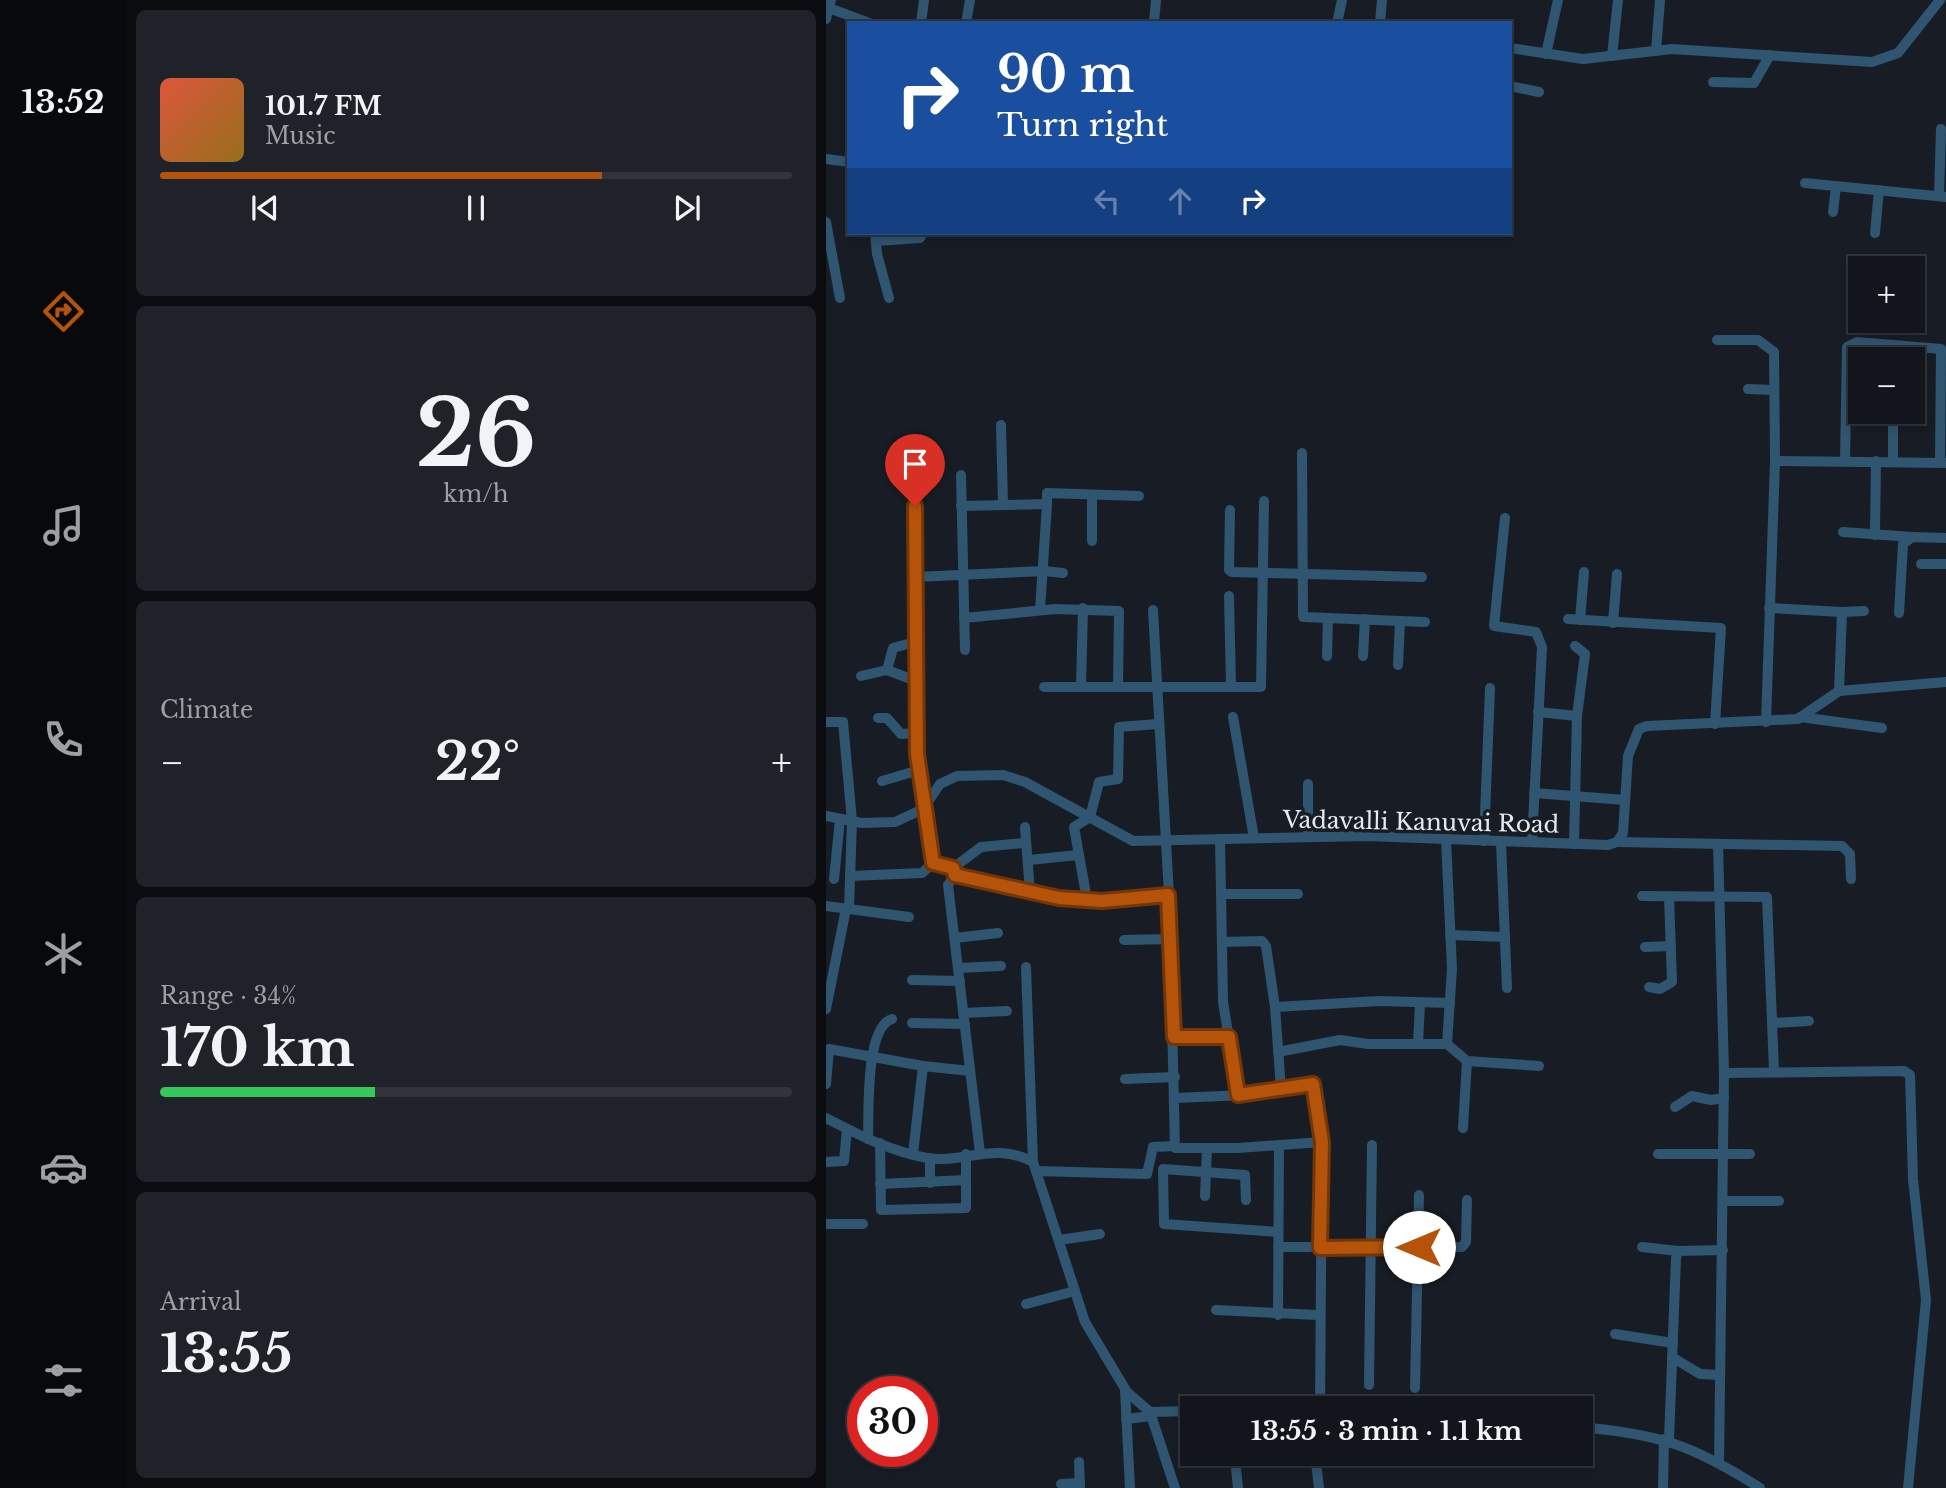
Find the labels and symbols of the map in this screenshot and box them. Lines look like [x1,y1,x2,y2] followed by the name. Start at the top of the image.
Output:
[885,434,945,506] pin
[1282,806,1559,838] street label: Vadavalli Kanuvai Road
[1382,1210,1456,1284] position arrow
[847,1376,938,1467] speed limit sign: 30

